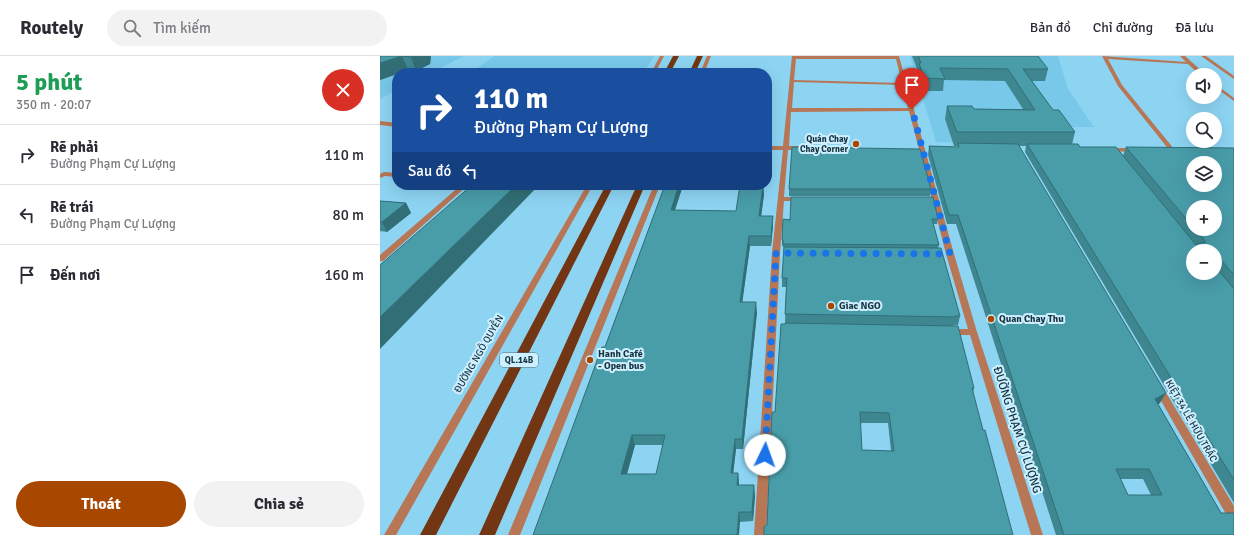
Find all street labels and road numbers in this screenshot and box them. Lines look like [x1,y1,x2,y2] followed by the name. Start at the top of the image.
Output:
[450,312,506,395] street label: ĐƯỜNG NGÔ QUYỀN
[500,353,538,367] road number: QL.14B
[989,365,1045,495] street label: ĐƯỜNG PHẠM CỰ LƯỢNG
[1163,377,1220,464] street label: KIỆT 34 LÊ HỮU TRÁC

